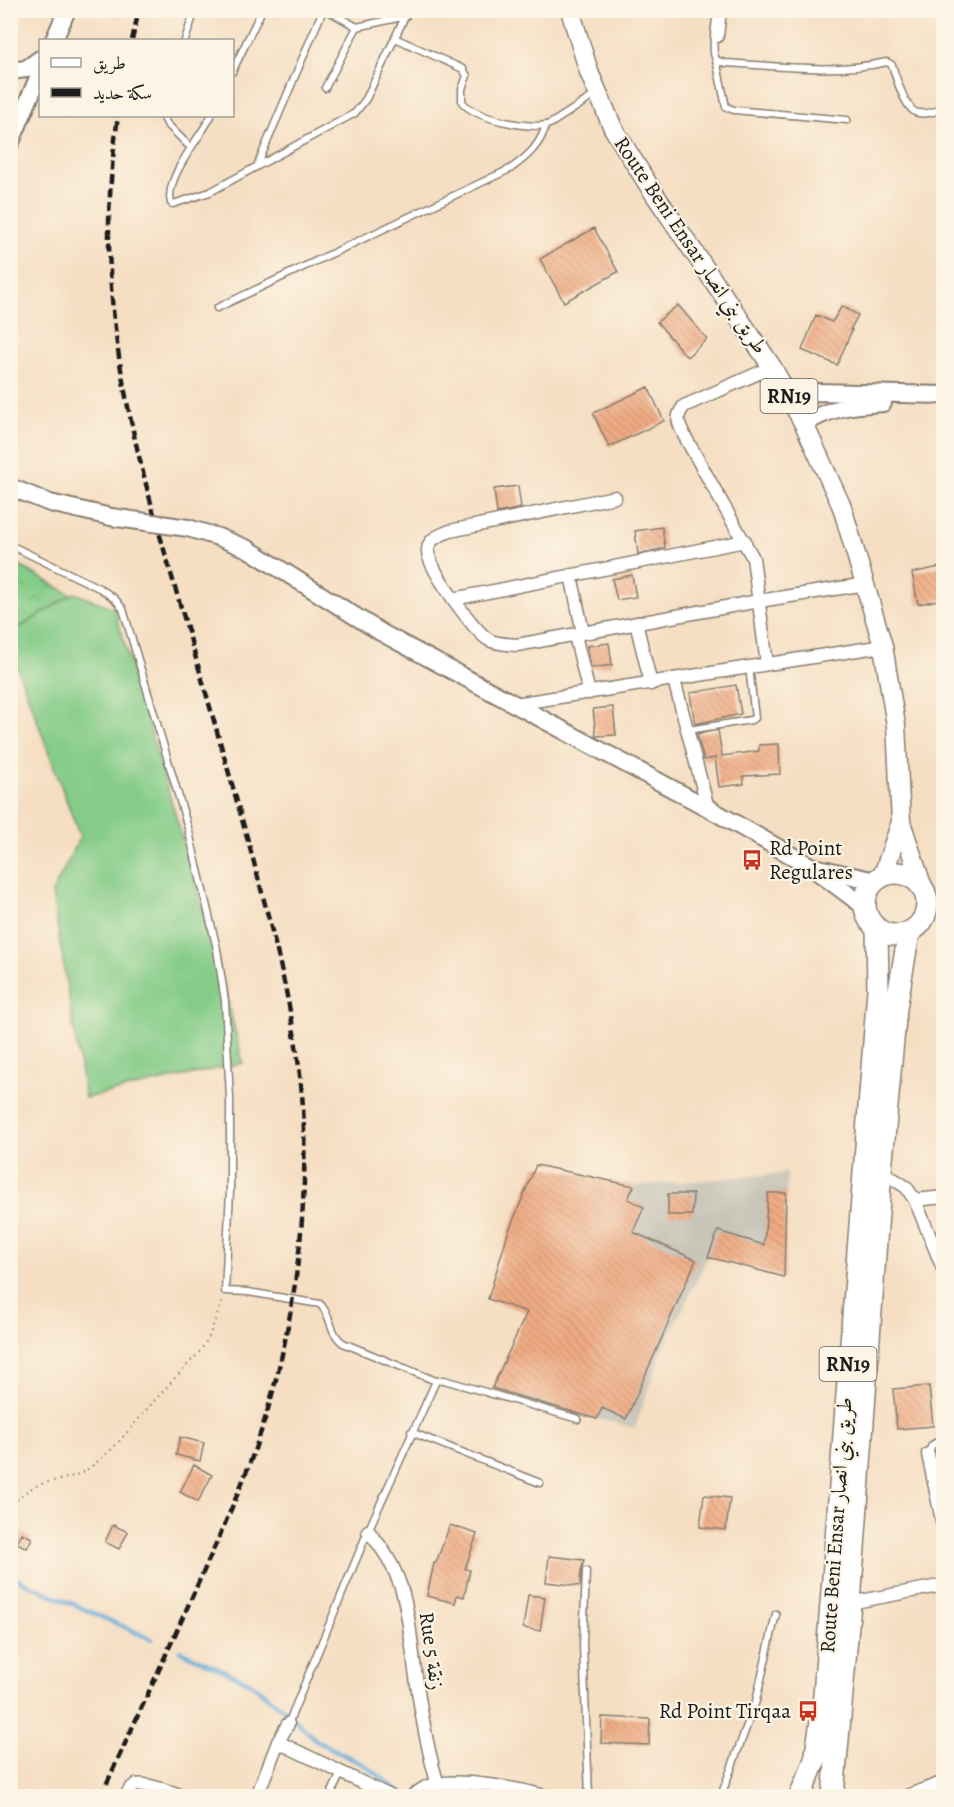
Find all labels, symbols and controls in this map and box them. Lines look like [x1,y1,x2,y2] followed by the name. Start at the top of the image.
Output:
[39,39,234,117] legend
[93,51,126,75] text: طريق
[93,81,152,105] text: سكة حديد
[604,131,774,362] street label: Route Beni Ensar طريق بني انصار
[760,379,818,413] road number: RN19
[769,834,853,886] place label: Rd Point Regulares
[740,848,764,872] bus stop icon: Rd Point Regulares
[820,1347,876,1381] road number: RN19
[813,1396,864,1654] street label: Route Beni Ensar طريق بني انصار
[413,1610,451,1692] street label: Rue 5 زنقة
[659,1697,791,1725] place label: Rd Point Tirqaa
[796,1699,820,1723] bus stop icon: Rd Point Tirqaa

